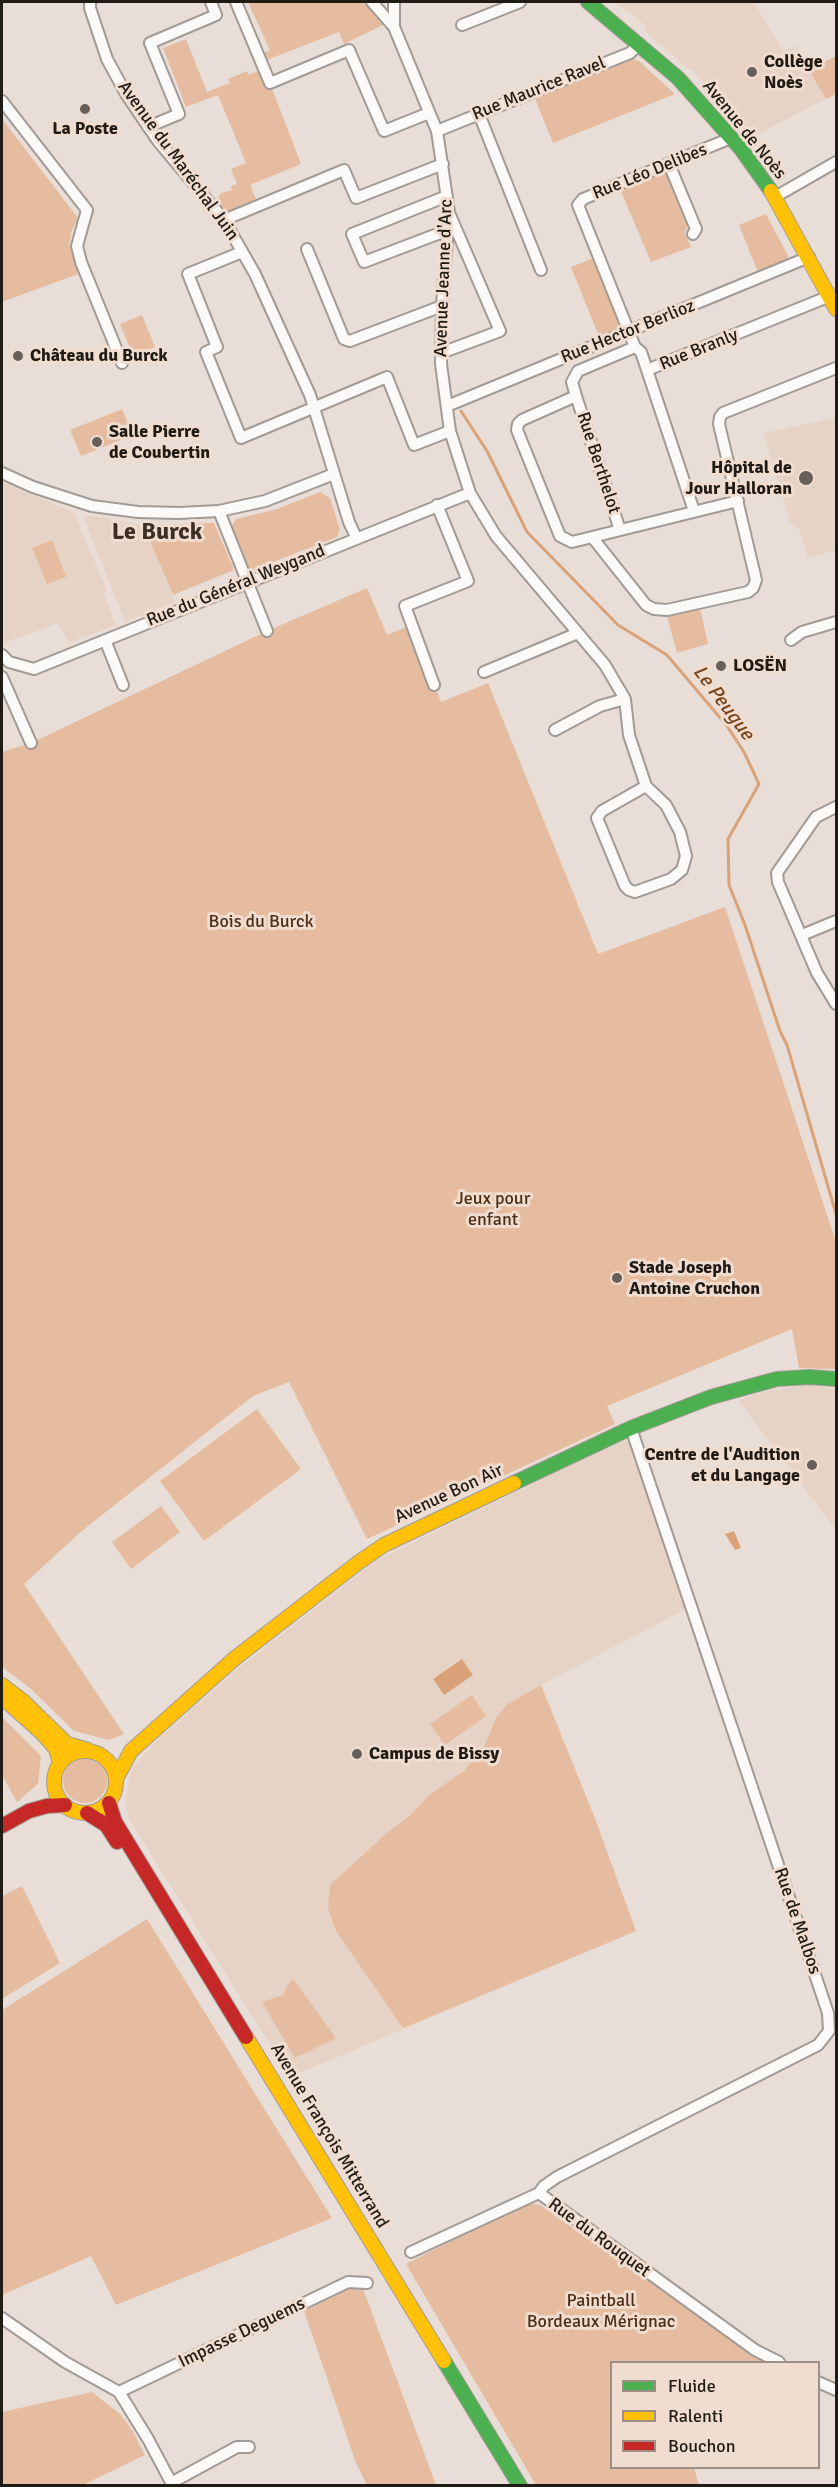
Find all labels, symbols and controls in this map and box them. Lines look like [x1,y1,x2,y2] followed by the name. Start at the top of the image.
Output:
[764,51,823,94] place label: Collège Noès
[469,52,609,126] street label: Rue Maurice Ravel
[745,65,759,79] marker: Collège Noès
[697,76,791,184] street label: Avenue de Noès
[113,77,243,245] street label: Avenue du Maréchal Juin
[78,102,92,116] marker: La Poste
[52,118,118,140] place label: La Poste
[590,139,710,205] street label: Rue Léo Delibes
[430,199,458,357] street label: Avenue Jeanne d'Arc
[558,295,698,369] street label: Rue Hector Berlioz
[657,324,741,376] street label: Rue Branly
[30,345,168,367] place label: Château du Burck
[11,349,25,363] marker: Château du Burck
[571,409,625,517] street label: Rue Berthelot
[109,421,210,464] place label: Salle Pierre de Coubertin
[90,435,104,449] marker: Salle Pierre de Coubertin
[685,457,792,500] place label: Hôpital de Jour Halloran
[797,469,815,487] marker: Hôpital de Jour Halloran
[112,519,202,547] district label: Le Burck
[144,540,328,632] street label: Rue du Général Weygand
[733,655,787,677] place label: LOSËN
[714,659,728,673] marker: LOSËN
[687,661,759,745] water label: Le Peugue
[209,911,313,933] park label: Bois du Burck
[456,1188,530,1230] park label: Jeux pour enfant
[629,1257,760,1300] place label: Stade Joseph Antoine Cruchon
[610,1271,624,1285] marker: Stade Joseph Antoine Cruchon
[645,1444,800,1486] place label: Centre de l'Audition et du Langage
[805,1458,819,1472] marker: Centre de l'Audition et du Langage
[392,1460,506,1528] street label: Avenue Bon Air
[369,1743,499,1765] place label: Campus de Bissy
[350,1747,364,1761] marker: Campus de Bissy
[769,1865,825,1977] street label: Rue de Malbos
[265,2040,393,2232] street label: Avenue François Mitterrand
[544,2194,654,2282] street label: Rue du Rouquet
[527,2290,675,2332] park label: Paintball Bordeaux Mérignac
[175,2293,309,2373] street label: Impasse Deguems
[610,2361,820,2469] legend
[668,2375,716,2397] text: Fluide
[668,2405,723,2427] text: Ralenti
[668,2435,736,2457] text: Bouchon

